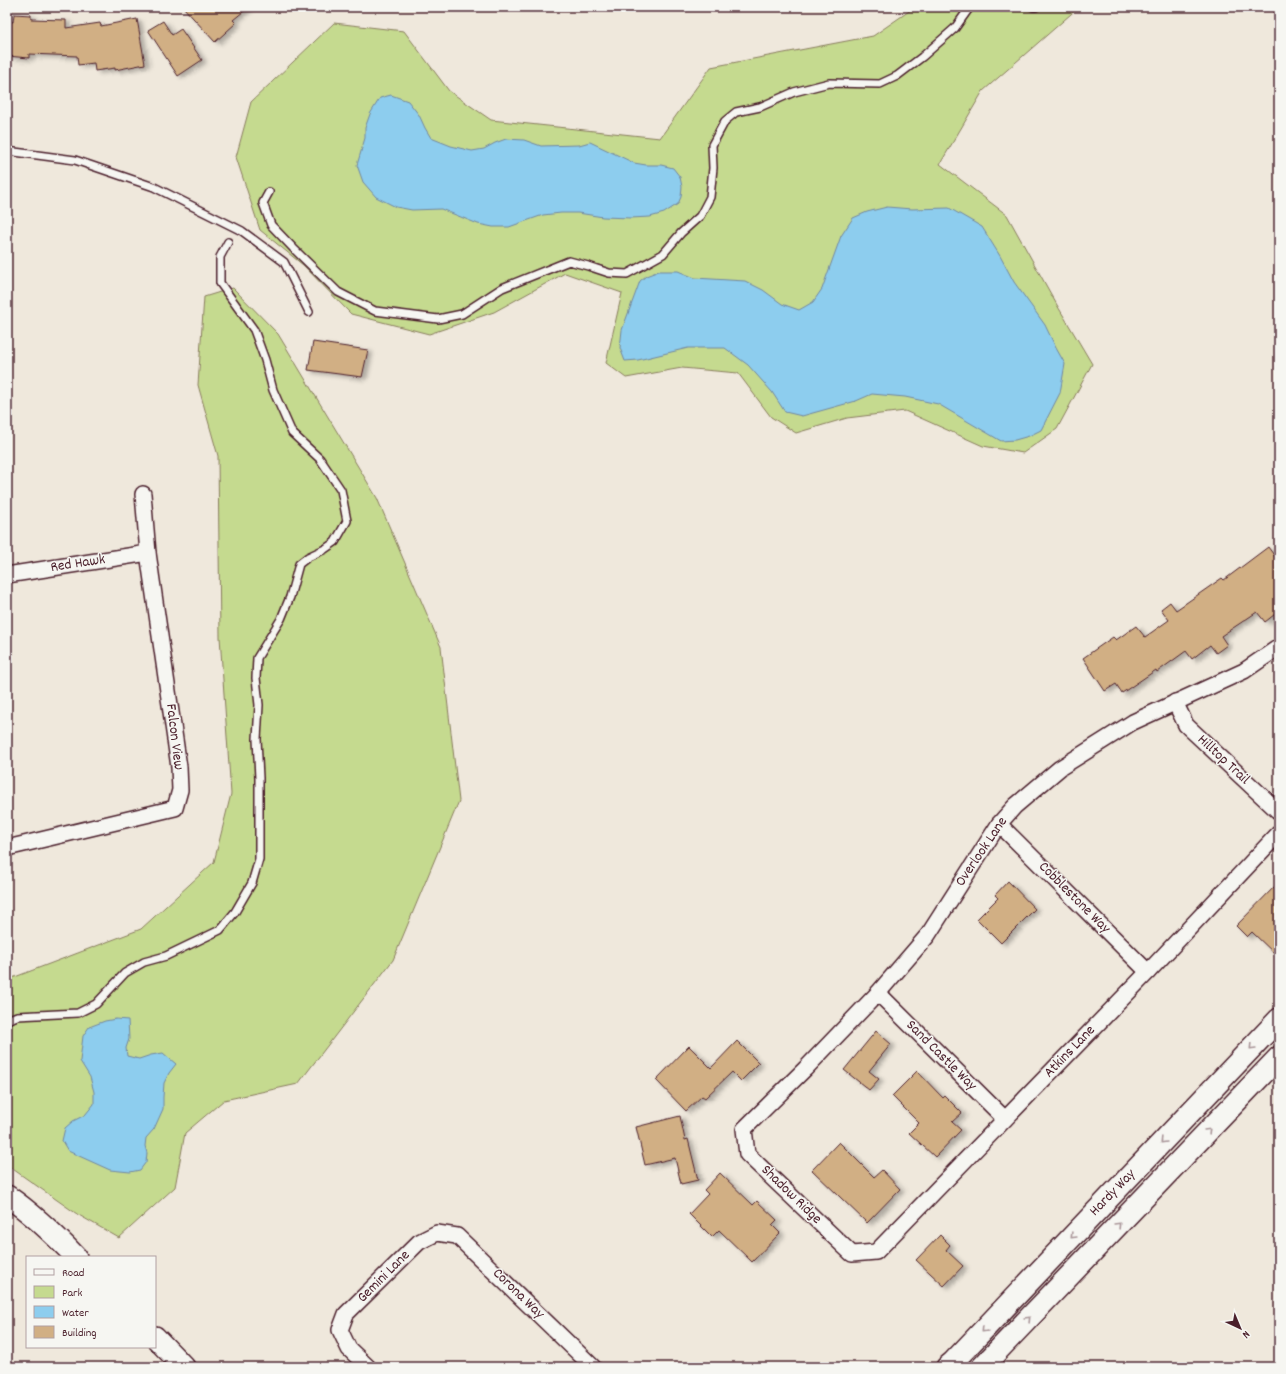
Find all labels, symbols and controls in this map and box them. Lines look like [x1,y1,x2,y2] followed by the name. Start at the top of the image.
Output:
[49,549,107,579] street label: Red Hawk
[159,703,189,772] street label: Falcon View
[1192,730,1255,791] street label: Hilltop Trail
[950,812,1014,891] street label: Overlook Lane
[1033,857,1116,940] street label: Cobblestone Way
[900,1015,982,1097] street label: Sand Castle Way
[1039,1020,1101,1083] street label: Atkins Lane
[1249,1042,1257,1050] one-way arrow
[1203,1128,1211,1136] one-way arrow
[1160,1136,1167,1144] one-way arrow
[755,1160,827,1230] street label: Shadow Ridge
[1085,1164,1142,1222] street label: Hardy Way
[1114,1222,1121,1230] one-way arrow
[1070,1231,1078,1239] one-way arrow
[353,1245,416,1308] street label: Gemini Lane
[26,1256,156,1348] legend
[487,1263,550,1325] street label: Corona Way
[62,1265,84,1282] text: Road
[62,1285,83,1302] text: Park
[62,1305,89,1322] text: Water
[1220,1308,1260,1348] north arrow
[1024,1316,1031,1324] one-way arrow
[62,1325,97,1342] text: Building
[981,1325,988,1333] one-way arrow
[1238,1326,1253,1342] text: N

